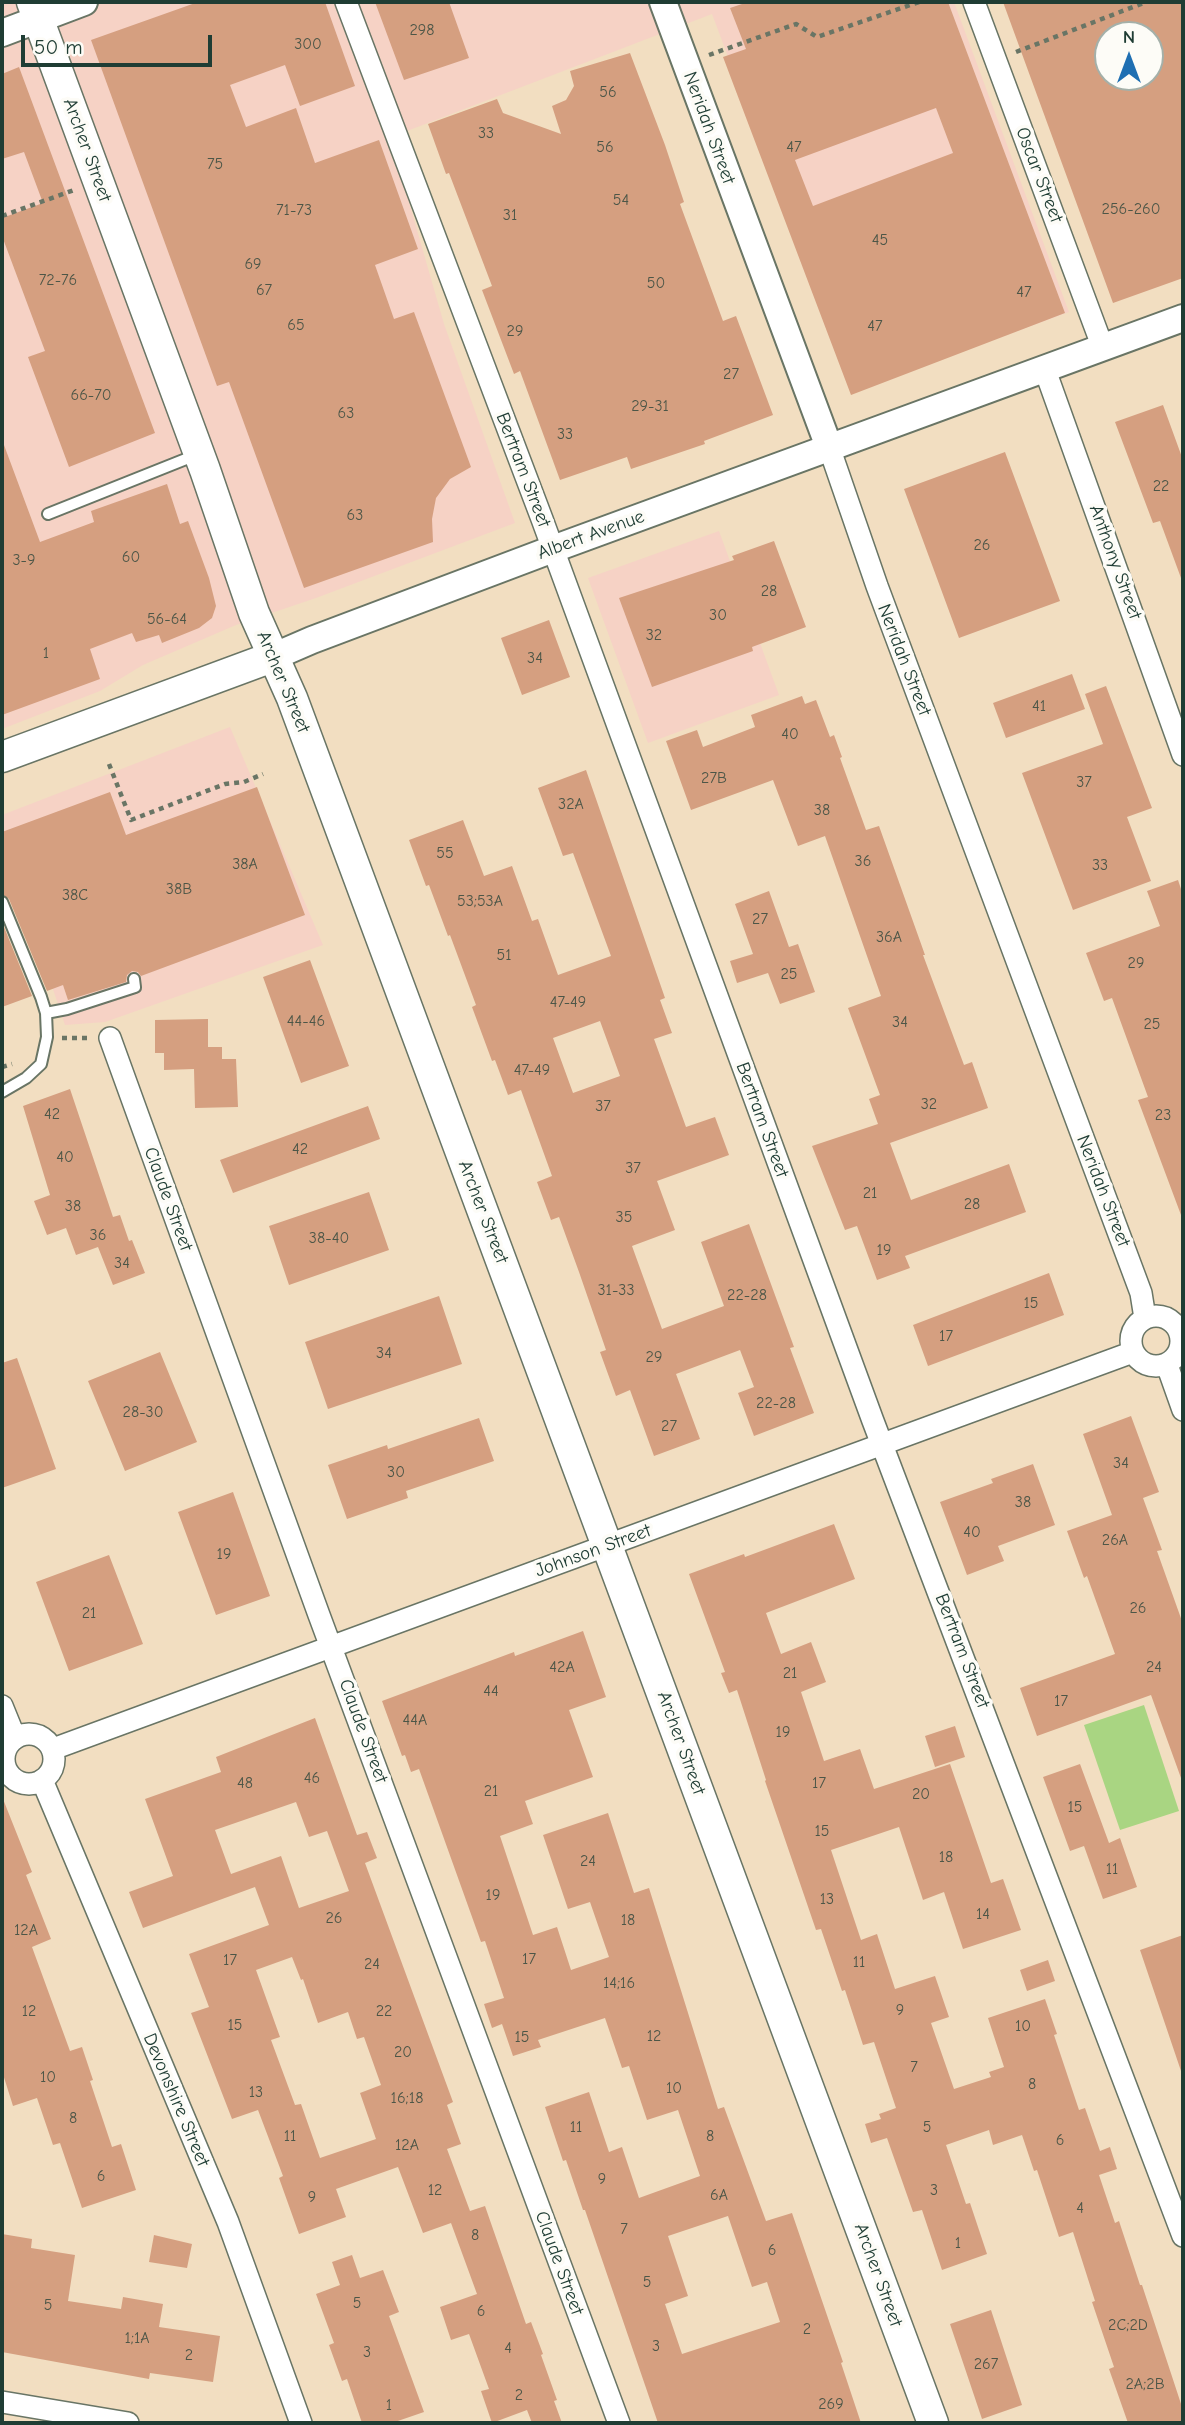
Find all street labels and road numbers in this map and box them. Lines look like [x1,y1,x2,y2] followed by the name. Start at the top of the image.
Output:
[678,69,740,187] street label: Neridah Street
[58,95,116,205] street label: Archer Street
[1010,124,1068,226] street label: Oscar Street
[491,409,555,531] street label: Bertram Street
[1084,502,1146,622] street label: Anthony Street
[534,505,648,565] street label: Albert Avenue
[872,601,936,719] street label: Neridah Street
[251,628,315,736] street label: Archer Street
[731,1059,793,1181] street label: Bertram Street
[1071,1132,1135,1250] street label: Neridah Street
[139,1144,197,1254] street label: Claude Street
[453,1157,513,1267] street label: Archer Street
[532,1519,654,1583] street label: Johnson Street
[930,1590,994,1712] street label: Bertram Street
[334,1676,392,1786] street label: Claude Street
[652,1688,710,1798] street label: Archer Street
[138,2030,214,2170] street label: Devonshire Street
[530,2208,588,2318] street label: Claude Street
[849,2220,907,2330] street label: Archer Street

